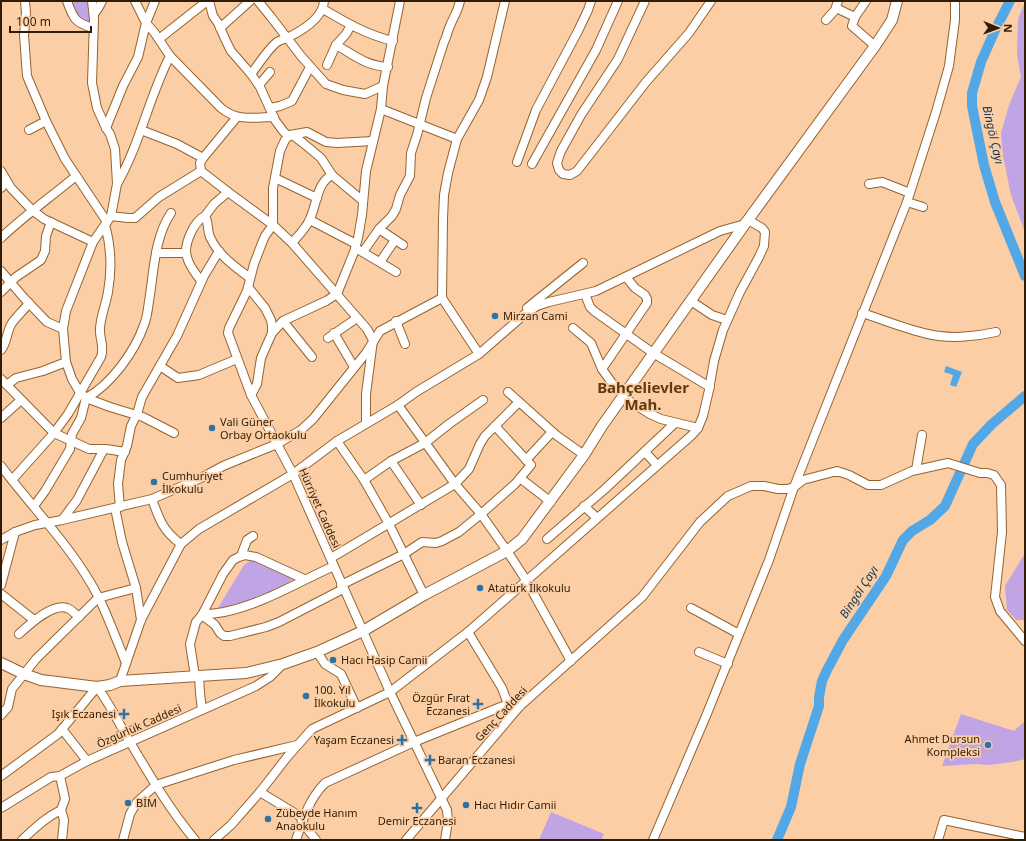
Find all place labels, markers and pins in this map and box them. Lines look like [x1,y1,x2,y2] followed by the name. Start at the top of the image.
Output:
[503,308,568,323] place label: Mirzan Cami
[490,311,500,321] marker: Mirzan Cami
[220,414,307,442] place label: Vali Güner Orbay Ortaokulu
[207,423,217,433] marker: Vali Güner Orbay Ortaokulu
[162,468,223,496] place label: Cumhuriyet İlkokulu
[149,477,159,487] marker: Cumhuriyet İlkokulu
[488,580,571,595] place label: Atatürk İlkokulu
[475,583,485,593] marker: Atatürk İlkokulu
[341,652,427,667] place label: Hacı Hasip Camii
[328,655,338,665] marker: Hacı Hasip Camii
[314,682,355,710] place label: 100. Yıl İlkokulu
[412,690,470,718] place label: Özgür Fırat Eczanesi
[301,691,311,701] marker: 100. Yıl İlkokulu
[473,699,483,709] marker: Özgür Fırat Eczanesi
[52,706,116,721] place label: Işık Eczanesi
[119,709,129,719] marker: Işık Eczanesi
[905,731,980,759] place label: Ahmet Dursun Kompleksi
[314,732,394,747] place label: Yaşam Eczanesi
[397,735,407,745] marker: Yaşam Eczanesi
[983,740,993,750] marker: Ahmet Dursun Kompleksi
[438,752,515,767] place label: Baran Eczanesi
[425,755,435,765] marker: Baran Eczanesi
[136,795,157,810] place label: BİM
[474,797,556,812] place label: Hacı Hıdır Camii
[123,798,133,808] marker: BİM
[461,800,471,810] marker: Hacı Hıdır Camii
[412,803,422,813] marker: Demir Eczanesi
[276,805,358,833] place label: Zübeyde Hanım Anaokulu
[378,813,456,828] place label: Demir Eczanesi
[263,814,273,824] marker: Zübeyde Hanım Anaokulu

